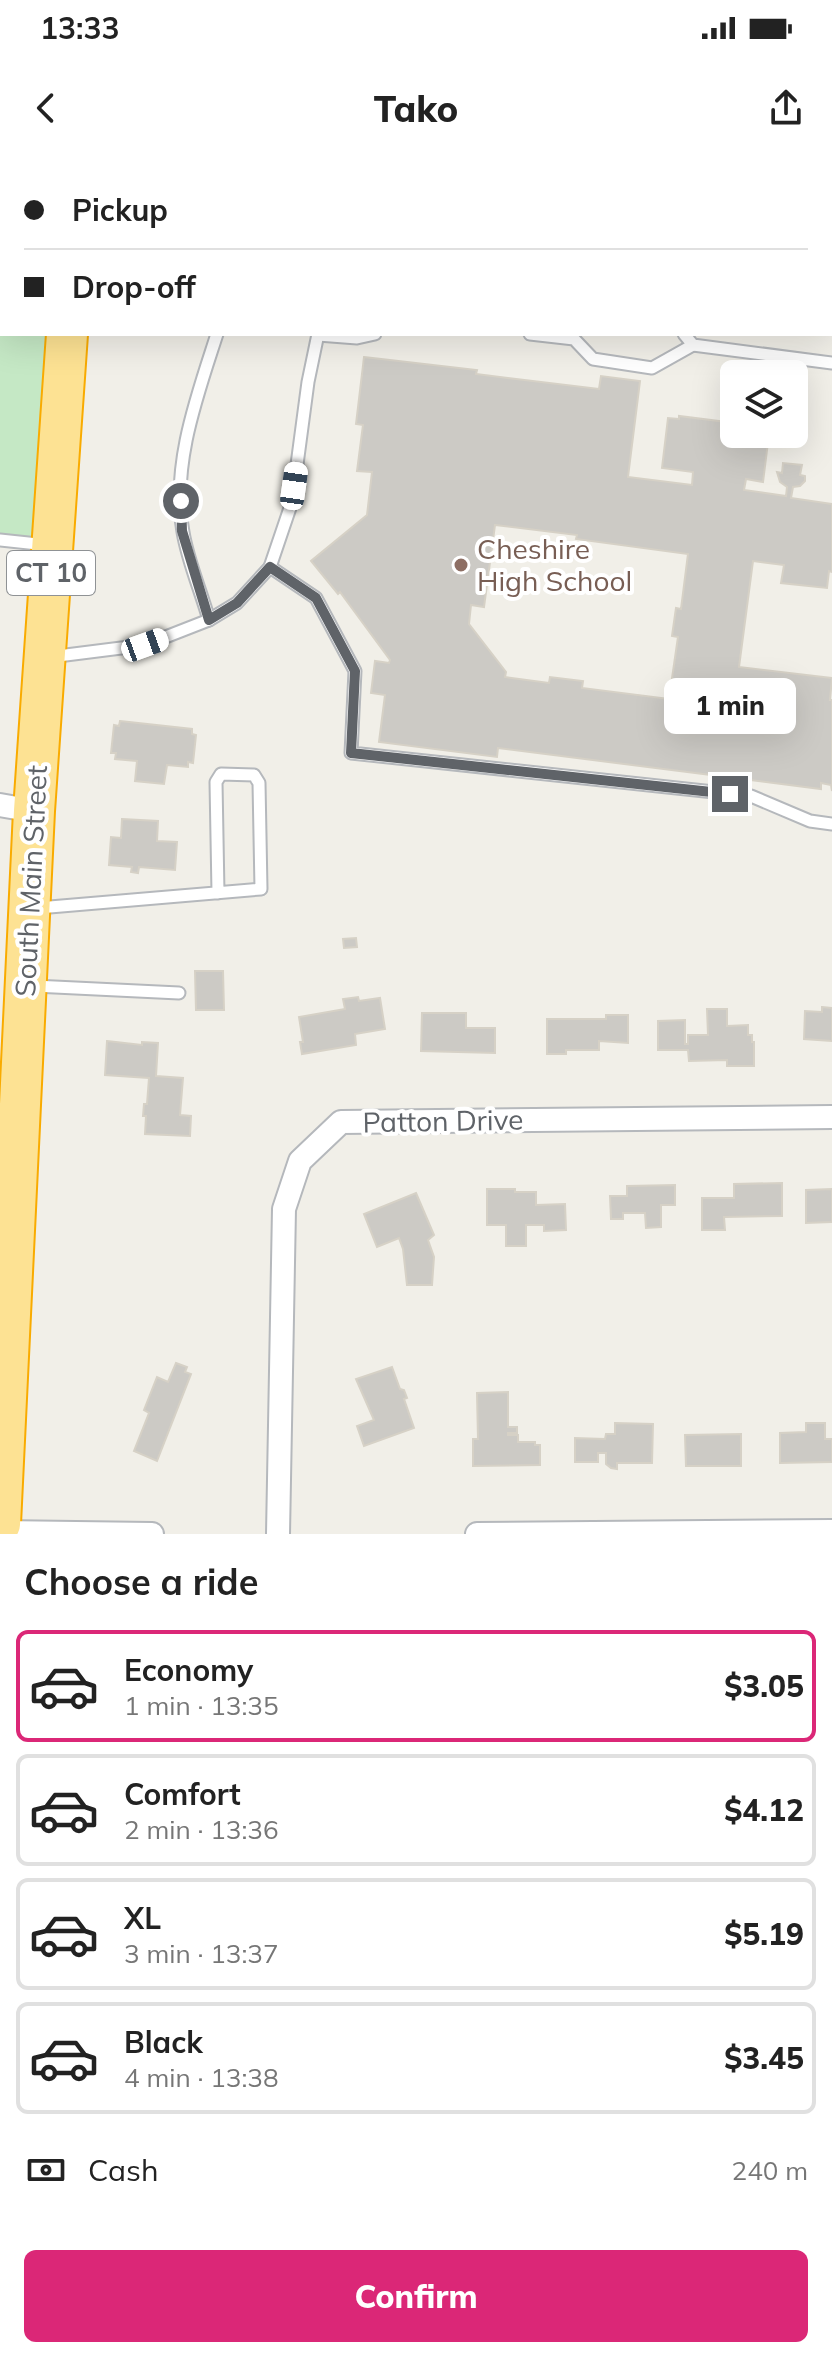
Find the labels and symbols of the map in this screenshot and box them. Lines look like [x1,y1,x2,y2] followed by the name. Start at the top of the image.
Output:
[279,461,309,511] car
[163,483,199,519] route start
[477,531,632,598] place label: Cheshire High School
[7,551,95,595] road number: CT 10
[452,556,470,574] marker: Cheshire High School
[118,626,172,664] car
[664,678,796,734] callout: 1 min
[7,764,54,998] street label: South Main Street
[712,776,748,812] route end
[362,1102,524,1139] street label: Patton Drive

